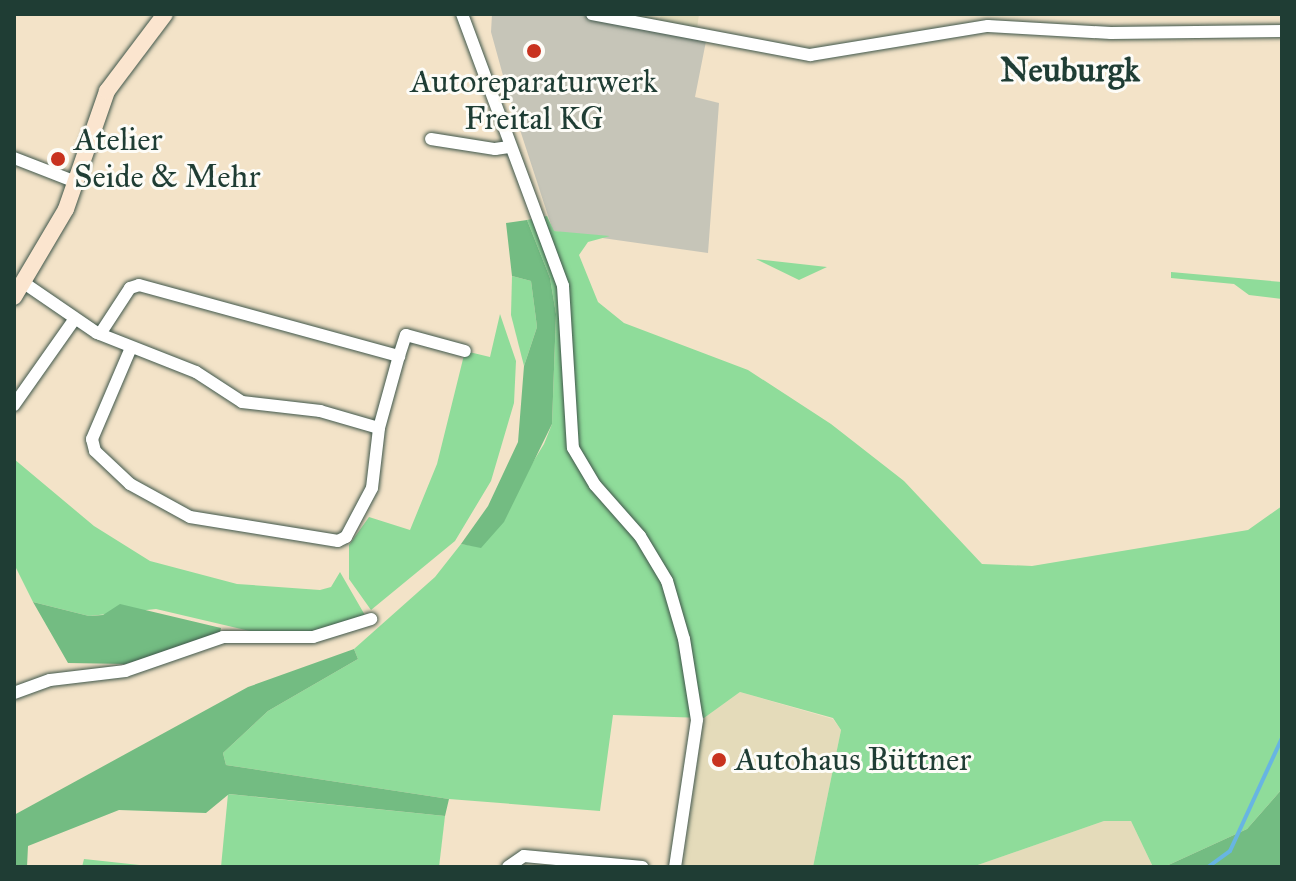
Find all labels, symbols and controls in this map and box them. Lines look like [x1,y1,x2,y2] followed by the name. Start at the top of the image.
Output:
[525,42,543,60] marker: Autoreparaturwerk Freital KG
[1000,50,1140,90] district label: Neuburgk
[410,64,658,139] place label: Autoreparaturwerk Freital KG
[74,122,260,197] place label: Atelier Seide & Mehr
[49,150,67,168] marker: Atelier Seide & Mehr
[735,741,971,779] place label: Autohaus Büttner
[710,751,728,769] marker: Autohaus Büttner

